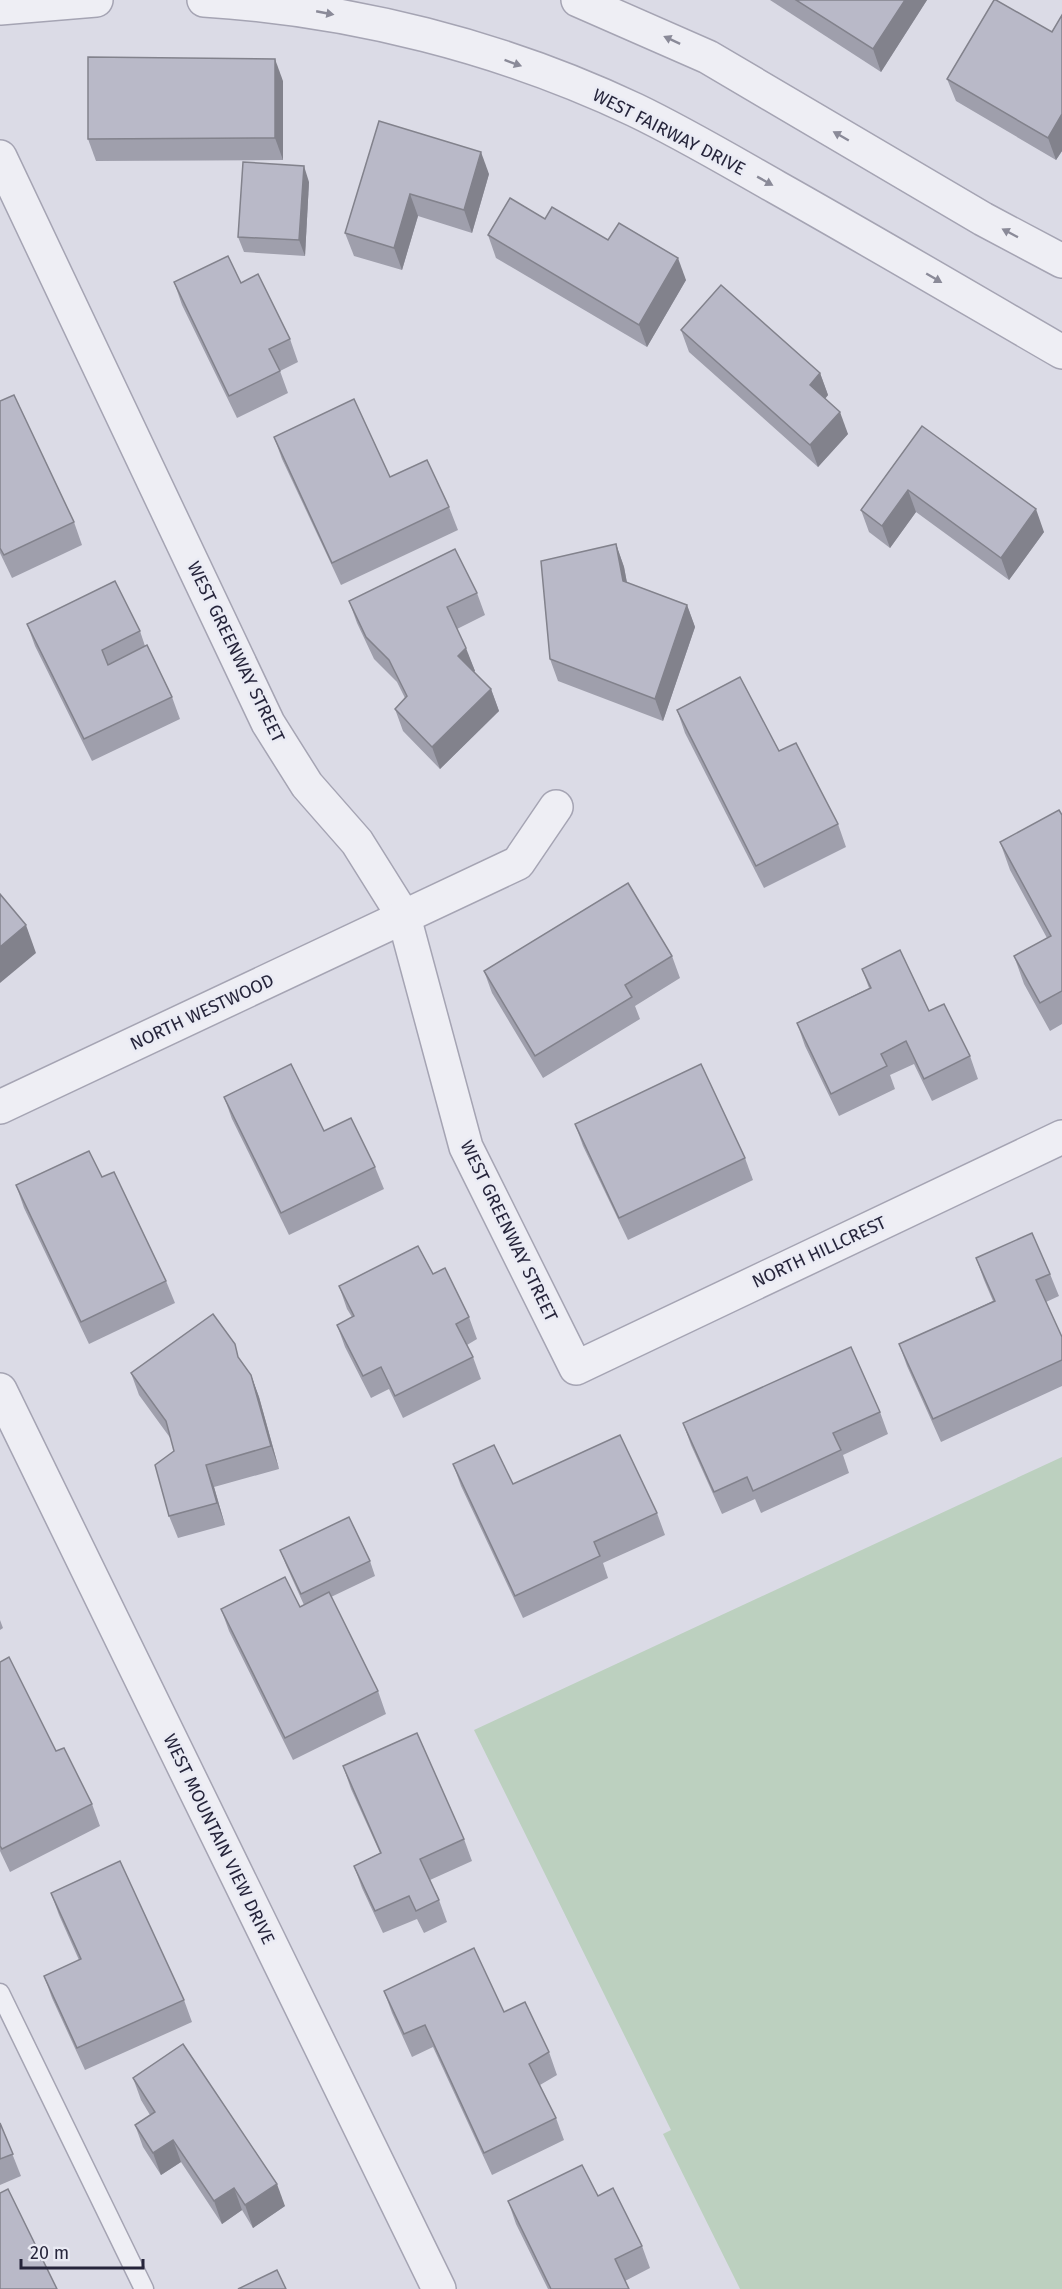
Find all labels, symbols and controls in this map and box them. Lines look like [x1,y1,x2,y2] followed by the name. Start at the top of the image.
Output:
[316,9,335,18] one-way arrow
[663,35,680,44] one-way arrow
[504,58,522,68] one-way arrow
[589,84,749,180] street label: WEST FAIRWAY DRIVE
[832,131,849,141] one-way arrow
[757,176,774,186] one-way arrow
[1002,228,1019,238] one-way arrow
[926,273,943,283] one-way arrow
[183,558,290,747] street label: WEST GREENWAY STREET
[127,969,277,1055] street label: NORTH WESTWOOD
[456,1137,563,1326] street label: WEST GREENWAY STREET
[748,1211,890,1293] street label: NORTH HILLCREST
[158,1730,280,1948] street label: WEST MOUNTAIN VIEW DRIVE
[21,2232,142,2270] scale bar
[30,2242,69,2264] text: 20 m

